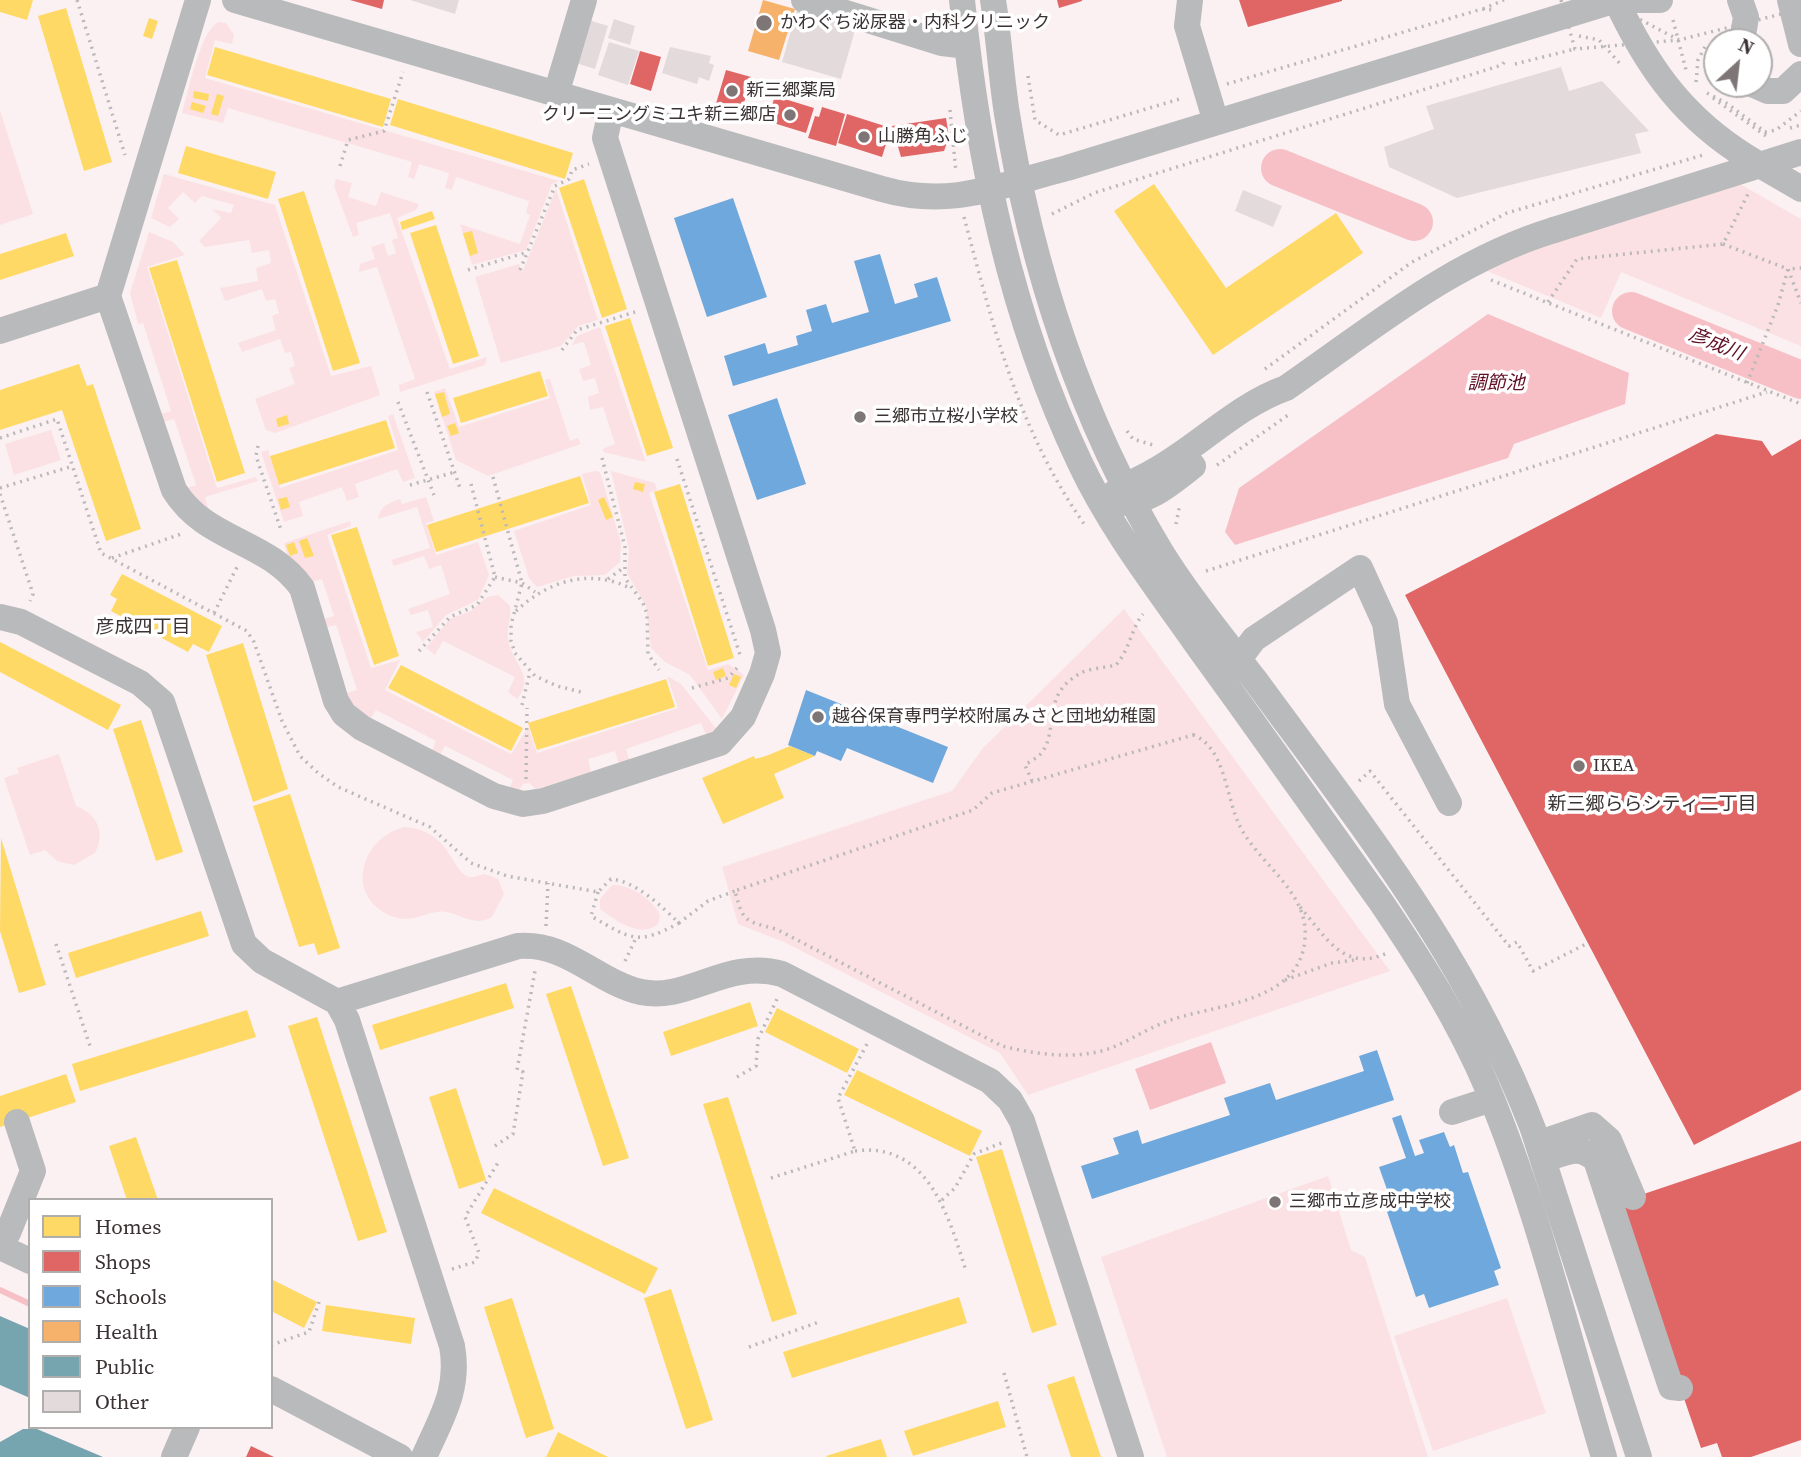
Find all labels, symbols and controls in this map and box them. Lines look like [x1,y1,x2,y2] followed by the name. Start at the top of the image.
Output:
[780,12,1050,34] place label: かわぐち泌尿器・内科クリニック
[754,13,774,33] marker: かわぐち泌尿器・内科クリニック
[1703,28,1773,98] north arrow
[1735,31,1759,61] text: N
[746,80,836,102] place label: 新三郷薬局
[724,83,740,99] marker: 新三郷薬局
[542,104,776,126] place label: クリーニングミユキ新三郷店
[782,107,798,123] marker: クリーニングミユキ新三郷店
[878,126,968,148] place label: 山勝角ふじ
[856,129,872,145] marker: 山勝角ふじ
[1685,324,1747,366] water label: 彦成川
[1468,373,1524,395] water label: 調節池
[874,406,1018,428] place label: 三郷市立桜小学校
[852,409,868,425] marker: 三郷市立桜小学校
[96,617,190,639] district label: 彦成四丁目
[832,706,1156,728] place label: 越谷保育専門学校附属みさと団地幼稚園
[810,709,826,725] marker: 越谷保育専門学校附属みさと団地幼稚園
[1593,755,1634,777] place label: IKEA
[1571,758,1587,774] marker: IKEA
[1548,794,1756,816] district label: 新三郷ららシティ二丁目
[1289,1191,1451,1213] place label: 三郷市立彦成中学校
[1267,1194,1283,1210] marker: 三郷市立彦成中学校
[28,1198,273,1429] legend
[95,1212,161,1241] text: Homes
[95,1247,151,1276] text: Shops
[95,1282,167,1311] text: Schools
[95,1317,158,1346] text: Health
[95,1352,154,1381] text: Public
[95,1387,149,1416] text: Other

